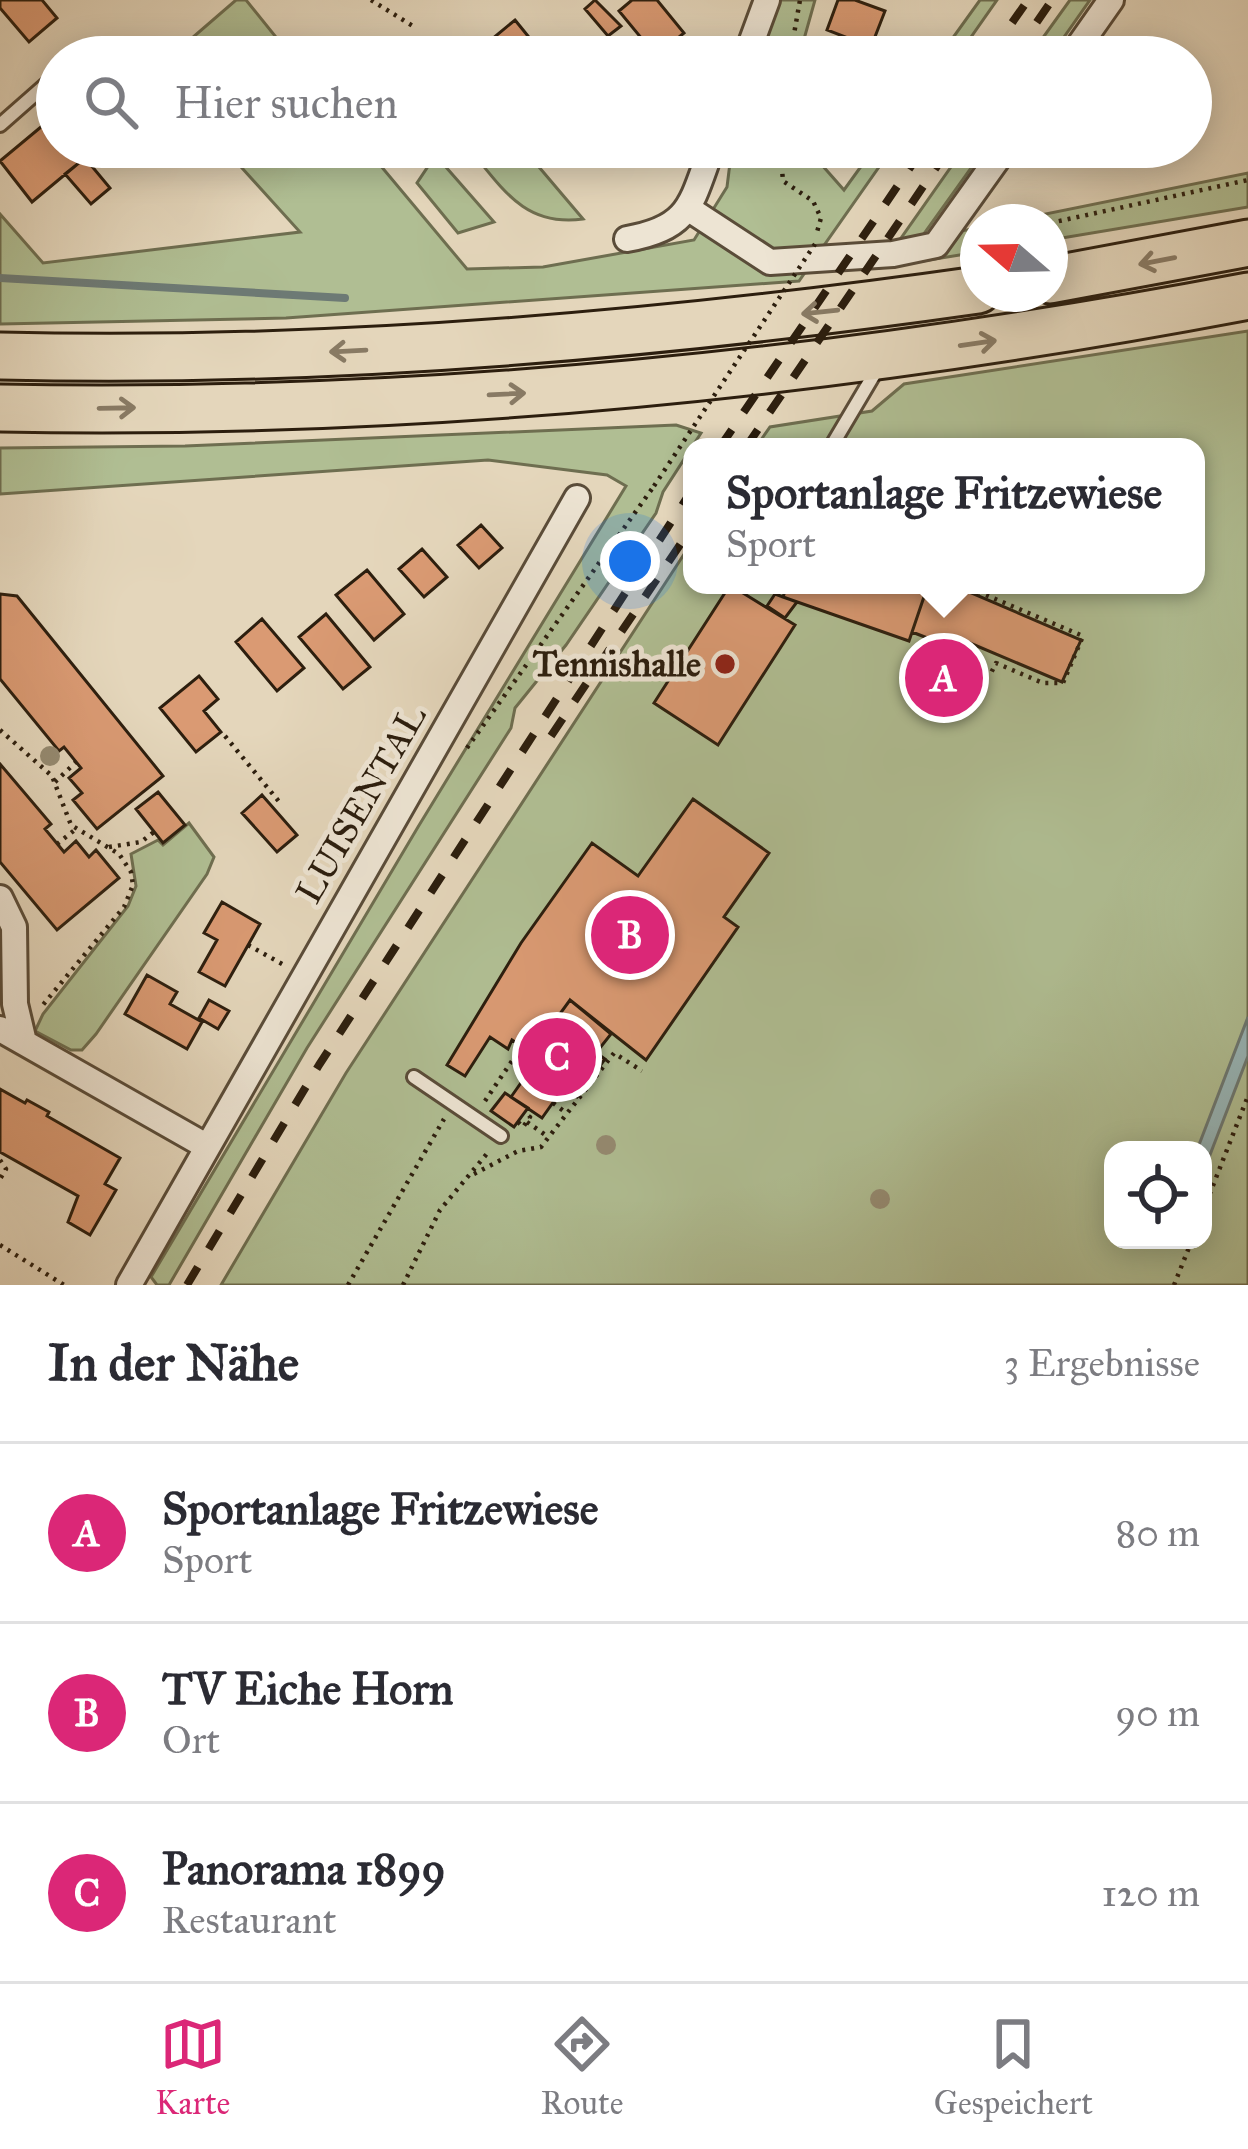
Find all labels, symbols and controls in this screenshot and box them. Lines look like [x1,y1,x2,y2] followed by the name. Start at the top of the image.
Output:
[36,36,1212,168] search box
[78,69,144,135] icon: search
[174,75,398,130] text: Hier suchen
[960,204,1068,312] north arrow
[1138,251,1177,273] one-way arrow
[802,301,841,323] one-way arrow
[958,331,997,354] one-way arrow
[329,340,368,363] one-way arrow
[487,382,526,405] one-way arrow
[97,397,136,420] one-way arrow
[683,438,1205,594] popup
[726,465,1162,520] text: Sportanlage Fritzewiese
[726,520,816,568] text: Sport
[600,531,660,591] your location
[905,633,983,723] pin: A
[533,642,701,686] place label: Tennishalle
[712,651,738,677] marker: Tennishalle
[287,697,436,911] street label: LUISENTAL
[591,890,669,980] pin: B
[518,1012,596,1102] pin: C
[1104,1141,1212,1249] map controls
[1104,1141,1212,1249] button: locate
[48,1332,299,1394] text: In der Nähe
[1004,1339,1200,1387] text: 3 Ergebnisse
[162,1481,598,1536] text: Sportanlage Fritzewiese
[74,1509,100,1557] text: A
[1115,1509,1200,1557] text: 80 m
[162,1536,252,1584] text: Sport
[162,1661,453,1716] text: TV Eiche Horn
[74,1689,100,1737] text: B
[1115,1689,1200,1737] text: 90 m
[162,1716,220,1764] text: Ort
[162,1841,446,1896] text: Panorama 1899
[74,1869,100,1917] text: C
[1101,1869,1200,1917] text: 120 m
[162,1896,337,1944] text: Restaurant
[155,2011,230,2123] tab: Karte
[541,2011,623,2123] tab: Route
[934,2011,1093,2123] tab: Gespeichert

